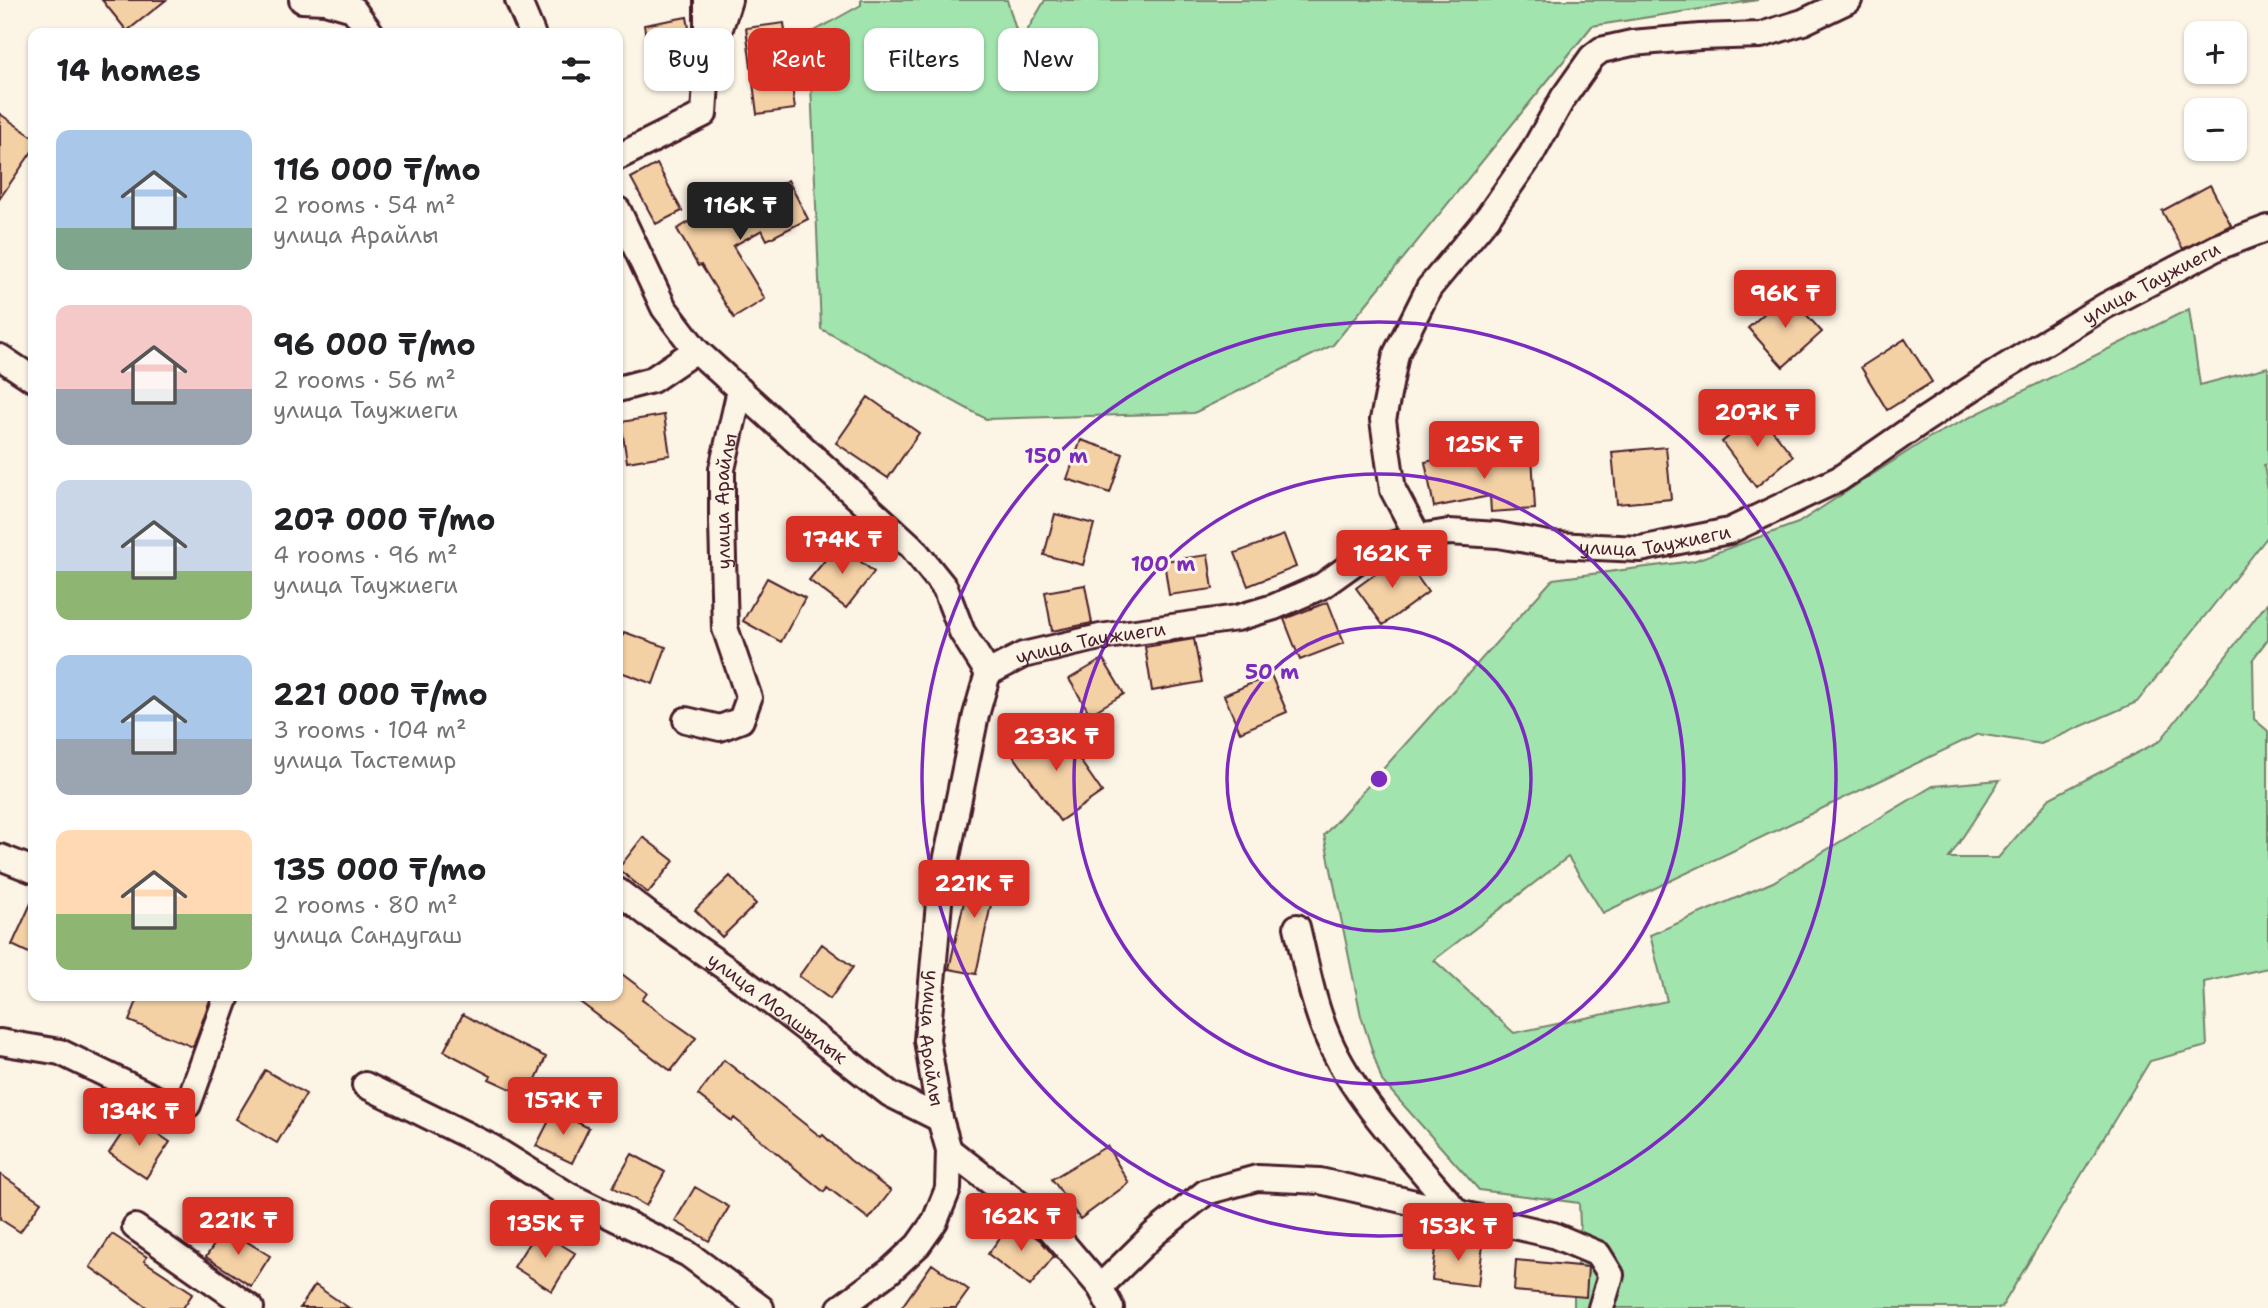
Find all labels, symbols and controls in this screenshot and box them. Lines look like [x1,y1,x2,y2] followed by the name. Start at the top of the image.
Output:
[2184,21,2247,161] map controls
[2184,21,2247,84] button: +
[644,28,734,91] chip: Buy
[748,28,850,91] chip: Rent
[864,28,984,91] chip: Filters
[998,28,1098,91] chip: New
[56,50,201,91] text: 14 homes
[557,51,595,89] icon: filters
[2184,98,2247,161] button: −
[273,149,481,190] text: 116 000 ₸/mo
[112,158,196,242] icon: home
[683,182,797,242] pin: 116K ₸
[273,190,456,220] text: 2 rooms · 54 m²
[703,190,777,220] text: 116K ₸
[273,220,439,250] text: улица Арайлы
[2077,236,2224,330] street label: улица Таужиеги
[1736,270,1834,330] pin: 96K ₸
[1750,278,1820,308] text: 96K ₸
[273,324,476,365] text: 96 000 ₸/mo
[112,333,196,417] icon: home
[273,365,456,395] text: 2 rooms · 56 m²
[1700,390,1814,449] pin: 207K ₸
[273,395,458,425] text: улица Таужиеги
[1714,397,1800,427] text: 207K ₸
[1427,421,1541,481] pin: 125K ₸
[1445,429,1523,459] text: 125K ₸
[710,430,742,570] street label: улица Арайлы
[1024,442,1088,470] text: 150 m
[273,499,496,540] text: 207 000 ₸/mo
[112,508,196,592] icon: home
[785,516,899,576] pin: 174K ₸
[1578,518,1733,562] street label: улица Таужиеги
[802,524,882,554] text: 174K ₸
[1335,530,1449,590] pin: 162K ₸
[1352,538,1432,568] text: 162K ₸
[273,540,458,570] text: 4 rooms · 96 m²
[1131,550,1195,578] text: 100 m
[273,570,458,600] text: улица Таужиеги
[1010,616,1167,670] street label: улица Таужиеги
[1245,658,1299,686] text: 50 m
[273,674,488,715] text: 221 000 ₸/mo
[112,683,196,767] icon: home
[999,714,1113,773] pin: 233K ₸
[273,715,466,745] text: 3 rooms · 104 m²
[1013,721,1099,751] text: 233K ₸
[273,745,456,775] text: улица Тастемир
[1367,767,1391,791] centre of rings
[273,849,486,890] text: 135 000 ₸/mo
[112,858,196,942] icon: home
[917,860,1031,920] pin: 221K ₸
[934,868,1014,898] text: 221K ₸
[273,890,458,920] text: 2 rooms · 80 m²
[273,920,462,950] text: улица Сандугаш
[703,947,853,1069] street label: улица Молшылык
[914,969,950,1108] street label: улица Арайлы
[506,1078,620,1137] pin: 157K ₸
[524,1085,602,1115] text: 157K ₸
[82,1088,196,1148] pin: 134K ₸
[99,1096,179,1126] text: 134K ₸
[964,1194,1078,1253] pin: 162K ₸
[181,1198,295,1257] pin: 221K ₸
[488,1200,602,1260] pin: 135K ₸
[981,1201,1061,1231] text: 162K ₸
[1401,1204,1515,1263] pin: 153K ₸
[198,1205,278,1235] text: 221K ₸
[506,1208,584,1238] text: 135K ₸
[1419,1211,1497,1241] text: 153K ₸

